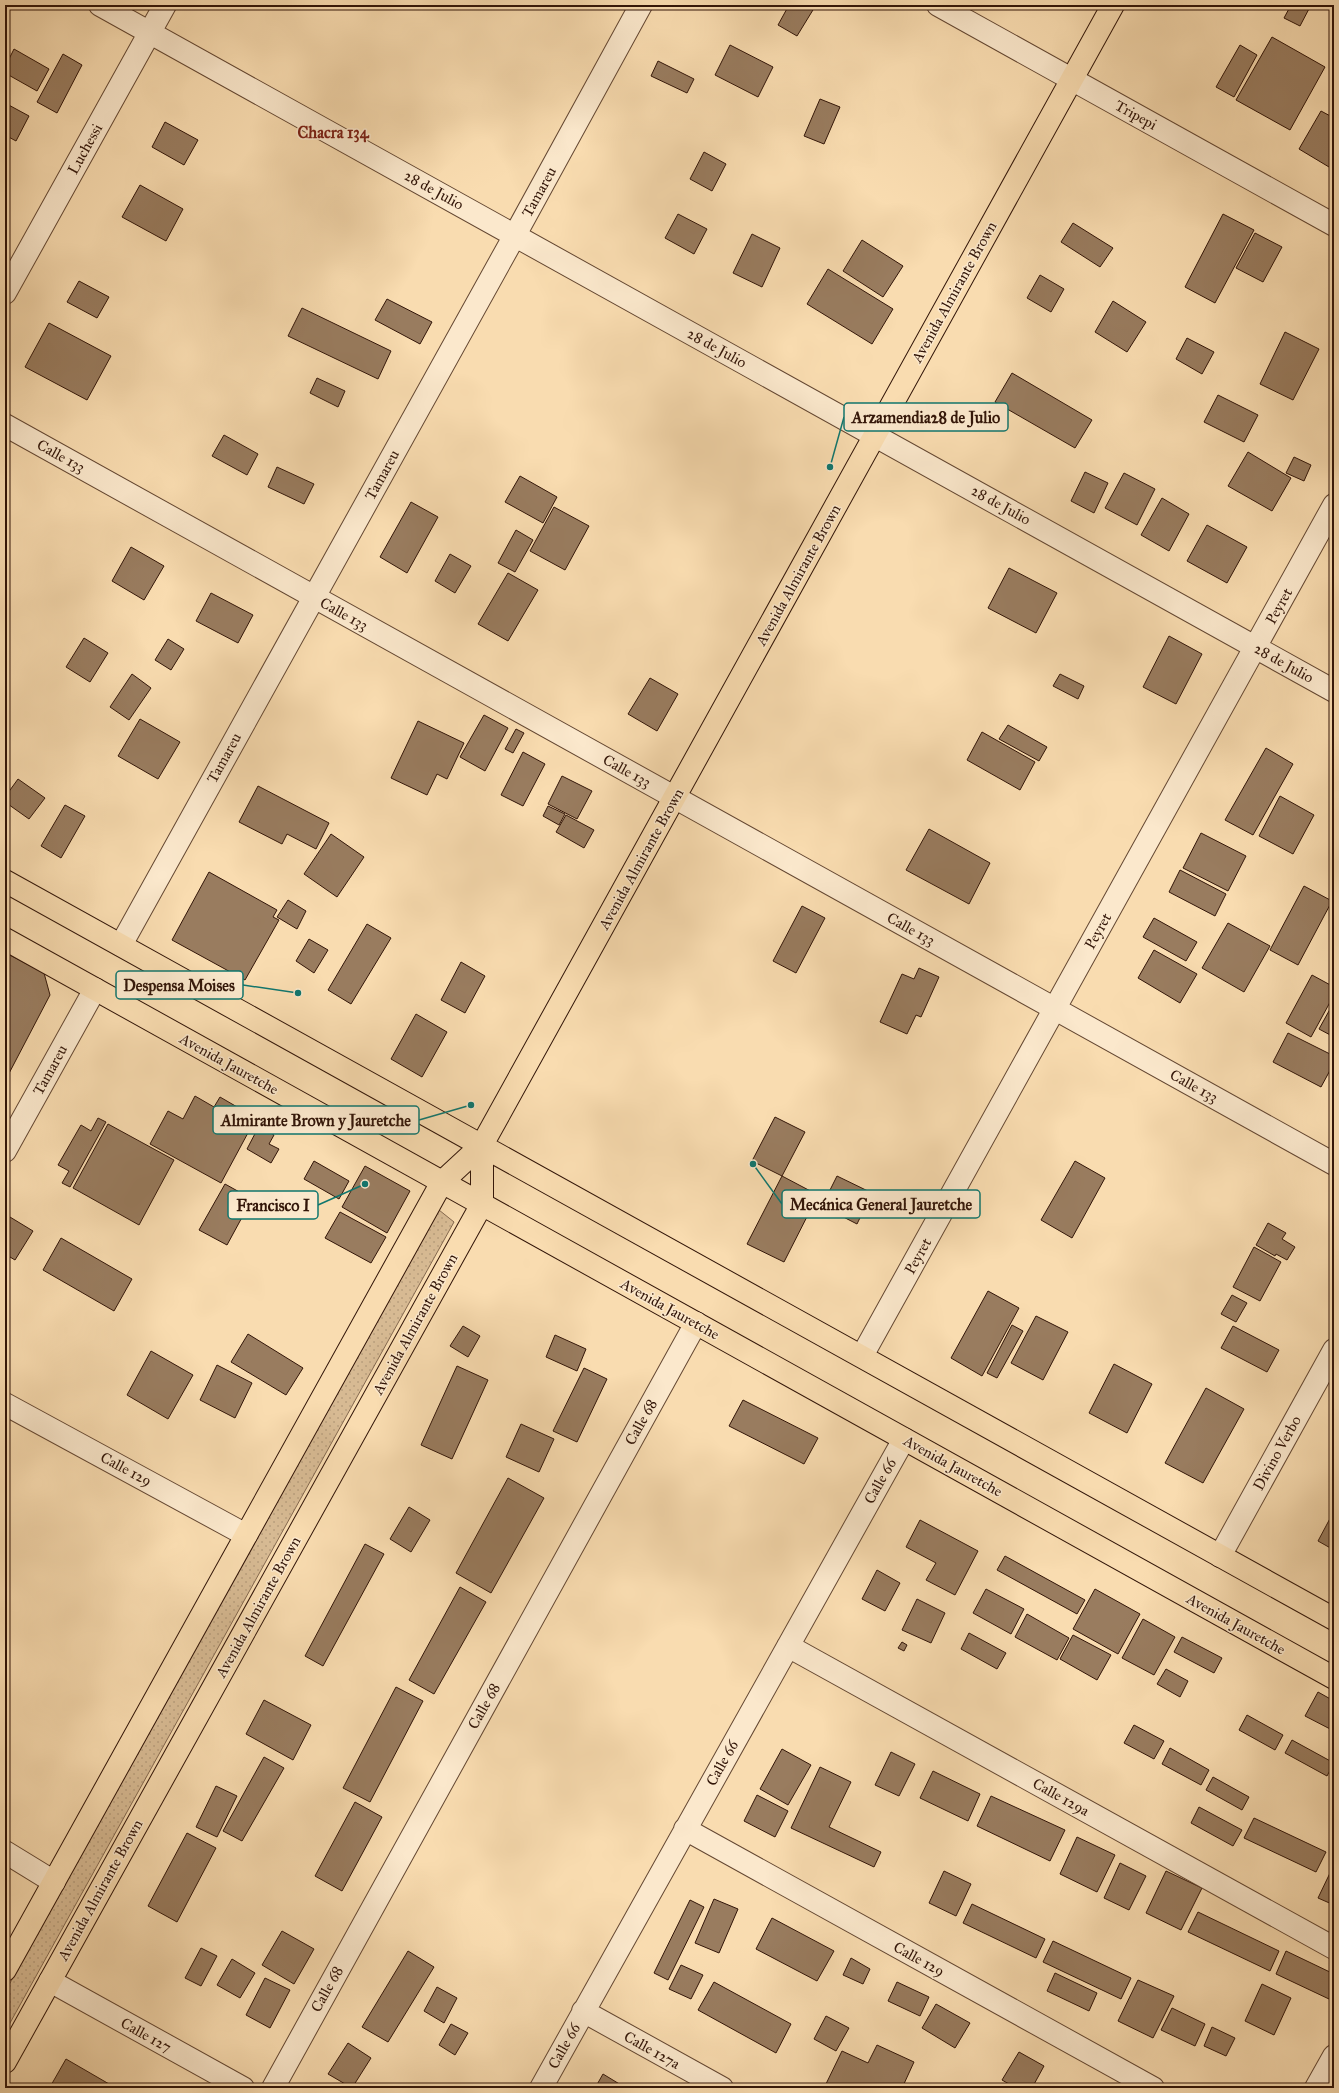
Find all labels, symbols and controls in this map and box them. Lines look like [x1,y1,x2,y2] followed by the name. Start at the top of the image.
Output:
[1112,96,1160,134] street label: Tripepi
[64,121,106,177] street label: Luchessi
[297,123,370,143] district label: Chacra 134
[518,164,560,220] street label: Tamareu
[401,166,467,215] street label: 28 de Julio
[907,218,1000,367] street label: Avenida Almirante Brown
[684,324,750,373] street label: 28 de Julio
[844,403,1008,431] callout: Arzamendia28 de Julio
[851,408,1000,428] text: Arzamendia28 de Julio
[34,436,88,476] street label: Calle 133
[361,447,403,503] street label: Tamareu
[968,481,1034,530] street label: 28 de Julio
[751,501,844,650] street label: Avenida Almirante Brown
[1262,584,1297,627] street label: Peyret
[317,594,371,634] street label: Calle 133
[1251,639,1317,688] street label: 28 de Julio
[203,730,245,786] street label: Tamareu
[600,751,654,791] street label: Calle 133
[594,785,687,934] street label: Avenida Almirante Brown
[884,909,938,949] street label: Calle 133
[1081,909,1116,952] street label: Peyret
[116,971,243,999] callout: Despensa Moises
[123,976,235,996] text: Despensa Moises
[175,1029,281,1099] street label: Avenida Jauretche
[29,1042,71,1098] street label: Tamareu
[1167,1066,1221,1106] street label: Calle 133
[213,1106,419,1134] callout: Almirante Brown y Jauretche
[220,1111,411,1131] text: Almirante Brown y Jauretche
[782,1190,980,1218] callout: Mecánica General Jauretche
[228,1191,318,1219] callout: Francisco I
[790,1195,973,1215] text: Mecánica General Jauretche
[236,1196,310,1215] text: Francisco I
[901,1234,936,1277] street label: Peyret
[368,1250,461,1399] street label: Avenida Almirante Brown
[616,1274,722,1344] street label: Avenida Jauretche
[621,1396,661,1448] street label: Calle 68
[1249,1412,1305,1493] street label: Divino Verbo
[899,1431,1005,1501] street label: Avenida Jauretche
[97,1448,155,1490] street label: Calle 129
[860,1454,901,1507] street label: Calle 66
[211,1533,304,1682] street label: Avenida Almirante Brown
[1182,1589,1288,1659] street label: Avenida Jauretche
[464,1680,504,1732] street label: Calle 68
[702,1736,743,1789] street label: Calle 66
[1030,1774,1093,1820] street label: Calle 129a
[53,1816,146,1965] street label: Avenida Almirante Brown
[890,1938,948,1980] street label: Calle 129
[307,1963,347,2015] street label: Calle 68
[118,2014,174,2056] street label: Calle 127
[544,2019,585,2072] street label: Calle 66
[621,2027,684,2073] street label: Calle 127a

